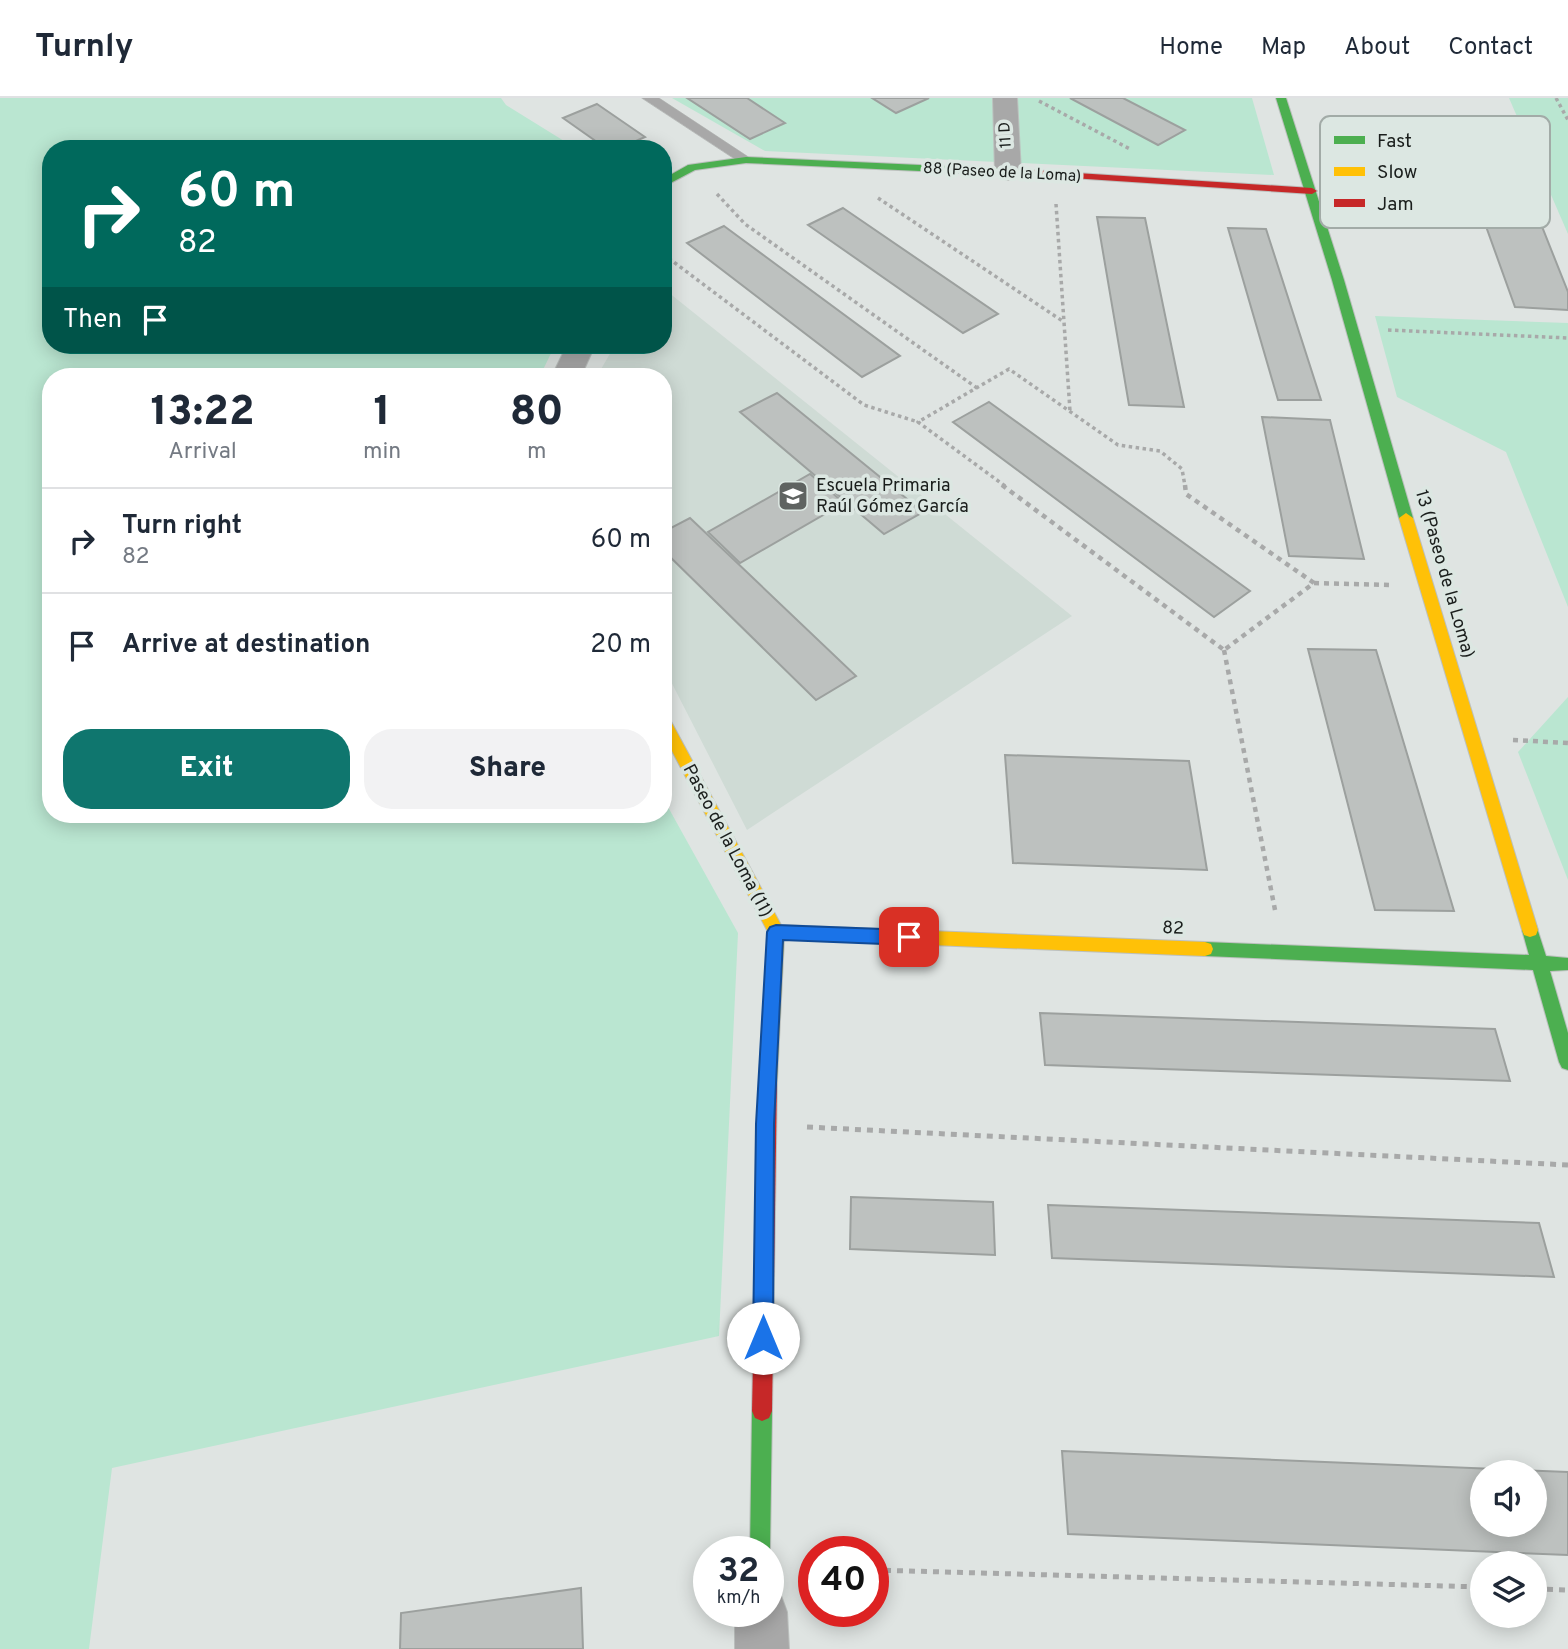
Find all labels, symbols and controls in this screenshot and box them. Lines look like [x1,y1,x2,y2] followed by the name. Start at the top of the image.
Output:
[35,27,133,69] text: Turnly
[1159,33,1223,63] text: Home
[1261,33,1306,63] text: Map
[1344,33,1410,63] text: About
[1448,33,1533,63] text: Contact
[1320,116,1550,228] legend
[995,121,1017,149] street label: 11 D
[1377,130,1412,154] text: Fast
[922,159,1082,187] street label: 88 (Paseo de la Loma)
[1377,161,1417,185] text: Slow
[178,163,296,225] text: 60 m
[63,168,154,259] icon: right
[1377,193,1414,217] text: Jam
[178,224,217,264] text: 82
[136,301,174,339] icon: arrive
[63,304,122,337] text: Then
[150,387,255,440] text: 13:22
[374,387,391,440] text: 1
[510,387,564,440] text: 80
[168,438,237,467] text: Arrival
[363,438,401,467] text: min
[527,438,546,467] text: m
[816,475,969,519] place label: Escuela Primaria Raúl Gómez García
[776,479,810,513] school or university icon: Escuela Primaria Raúl Gómez García
[1409,487,1479,661] street label: 13 (Paseo de la Loma)
[122,510,242,543] text: Turn right
[63,522,101,560] icon: right
[591,524,651,557] text: 60 m
[122,543,150,572] text: 82
[63,627,101,665] icon: arrive
[122,629,370,662] text: Arrive at destination
[590,629,651,662] text: 20 m
[63,729,350,809] button: Exit
[364,729,651,809] button: Share
[677,760,777,922] street label: Paseo de la Loma (11)
[879,907,939,967] pin
[1162,917,1184,941] street label: 82
[890,918,928,956] icon: arrive
[726,1301,800,1375] position arrow
[1470,1460,1547,1628] map controls
[1470,1460,1547,1537] button: sound
[798,1536,889,1627] speed limit sign: 40
[718,1550,759,1594] text: 32
[1470,1551,1547,1628] button: layers
[717,1587,760,1610] text: km/h

